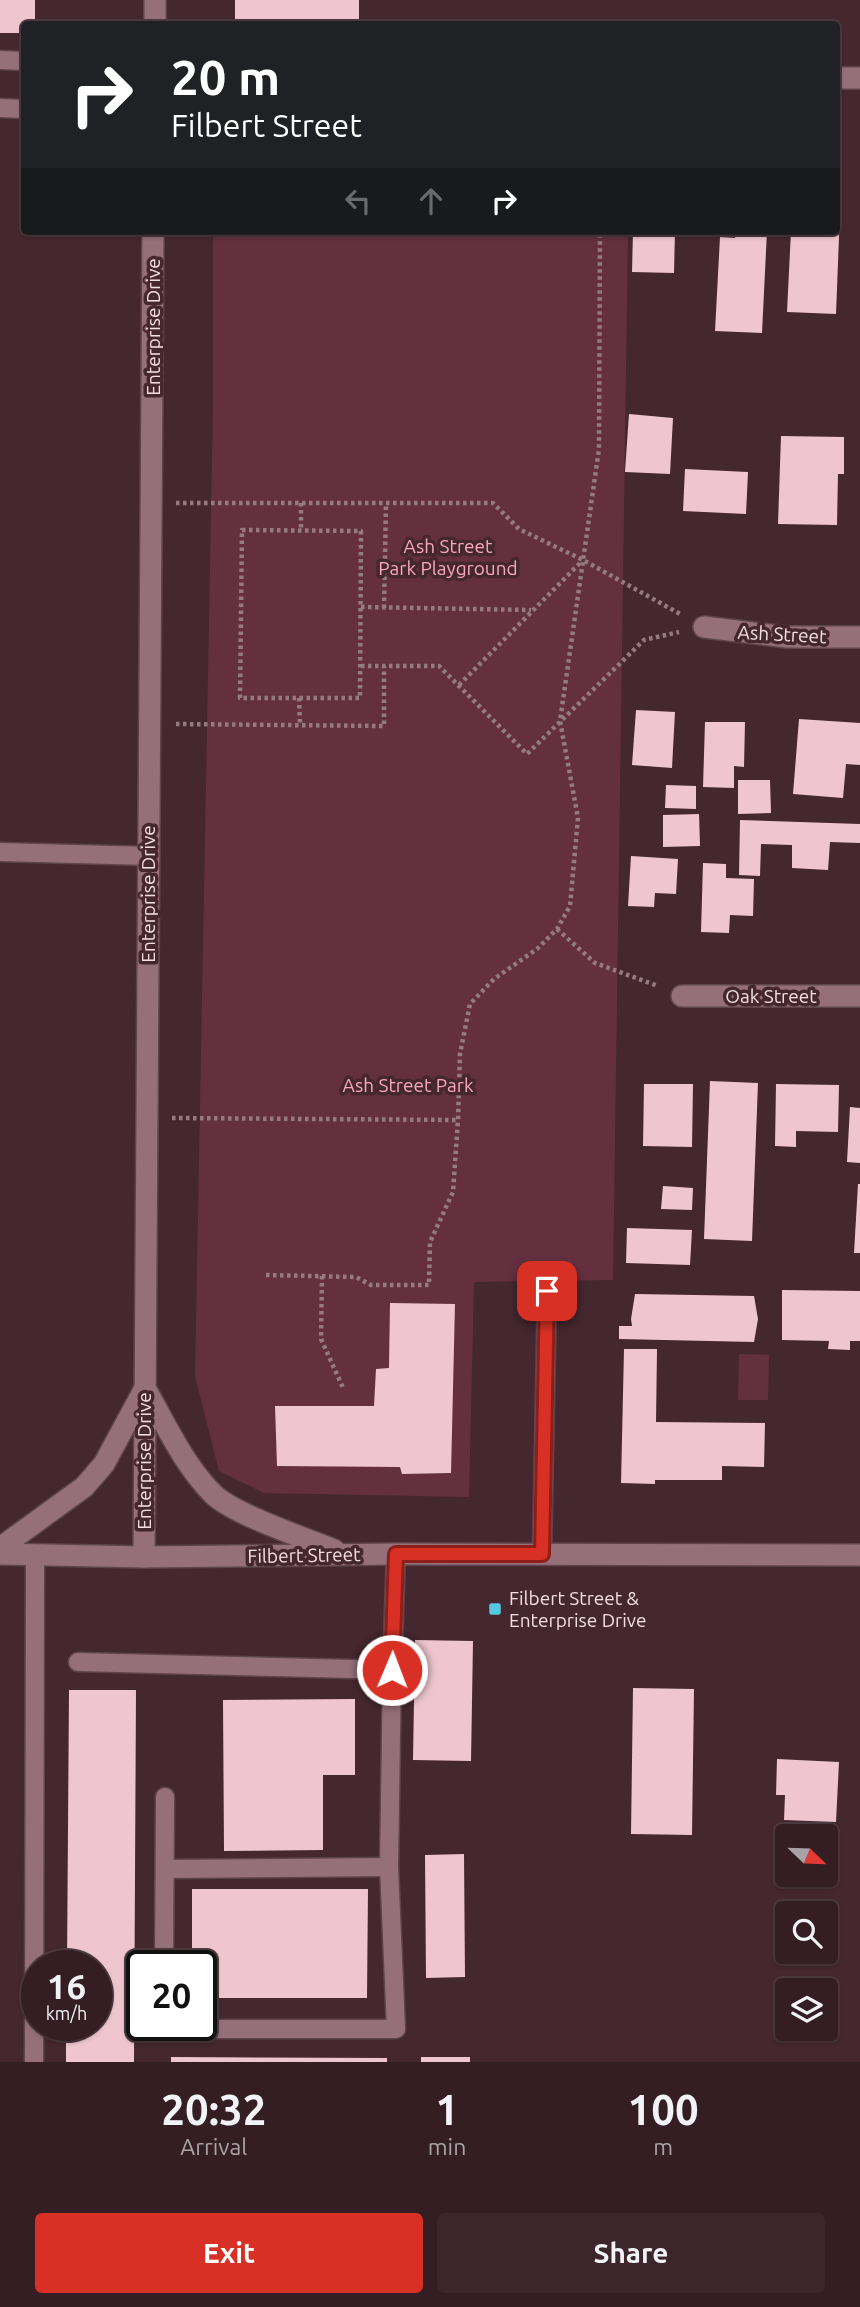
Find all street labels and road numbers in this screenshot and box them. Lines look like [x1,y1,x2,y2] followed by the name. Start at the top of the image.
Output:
[142,258,164,396] street label: Enterprise Drive
[737,621,828,647] street label: Ash Street
[137,825,159,963] street label: Enterprise Drive
[725,985,817,1007] street label: Oak Street
[133,1392,155,1530] street label: Enterprise Drive
[247,1543,361,1567] street label: Filbert Street

